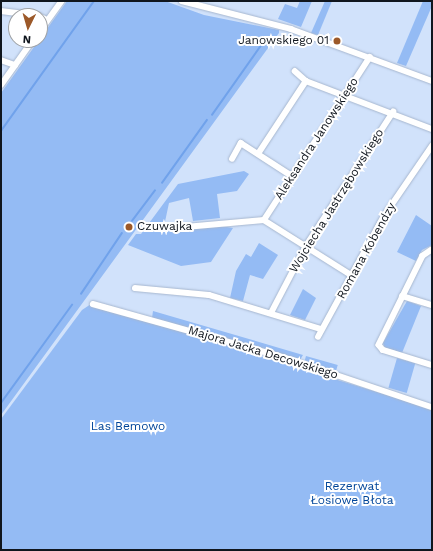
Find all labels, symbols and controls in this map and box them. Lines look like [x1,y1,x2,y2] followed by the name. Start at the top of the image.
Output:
[8,8,48,48] north arrow
[22,33,32,46] text: N
[238,34,329,48] place label: Janowskiego 01
[332,36,342,46] marker: Janowskiego 01
[272,75,362,203] street label: Aleksandra Janowskiego
[287,126,387,276] street label: Wojciecha Jastrzębowskiego
[335,200,399,302] street label: Romana Kobendzy
[137,220,192,234] place label: Czuwajka
[124,222,134,232] marker: Czuwajka
[186,323,340,383] street label: Majora Jacka Decowskiego
[91,420,165,434] park label: Las Bemowo
[310,480,394,508] park label: Rezerwat Łosiowe Błota

